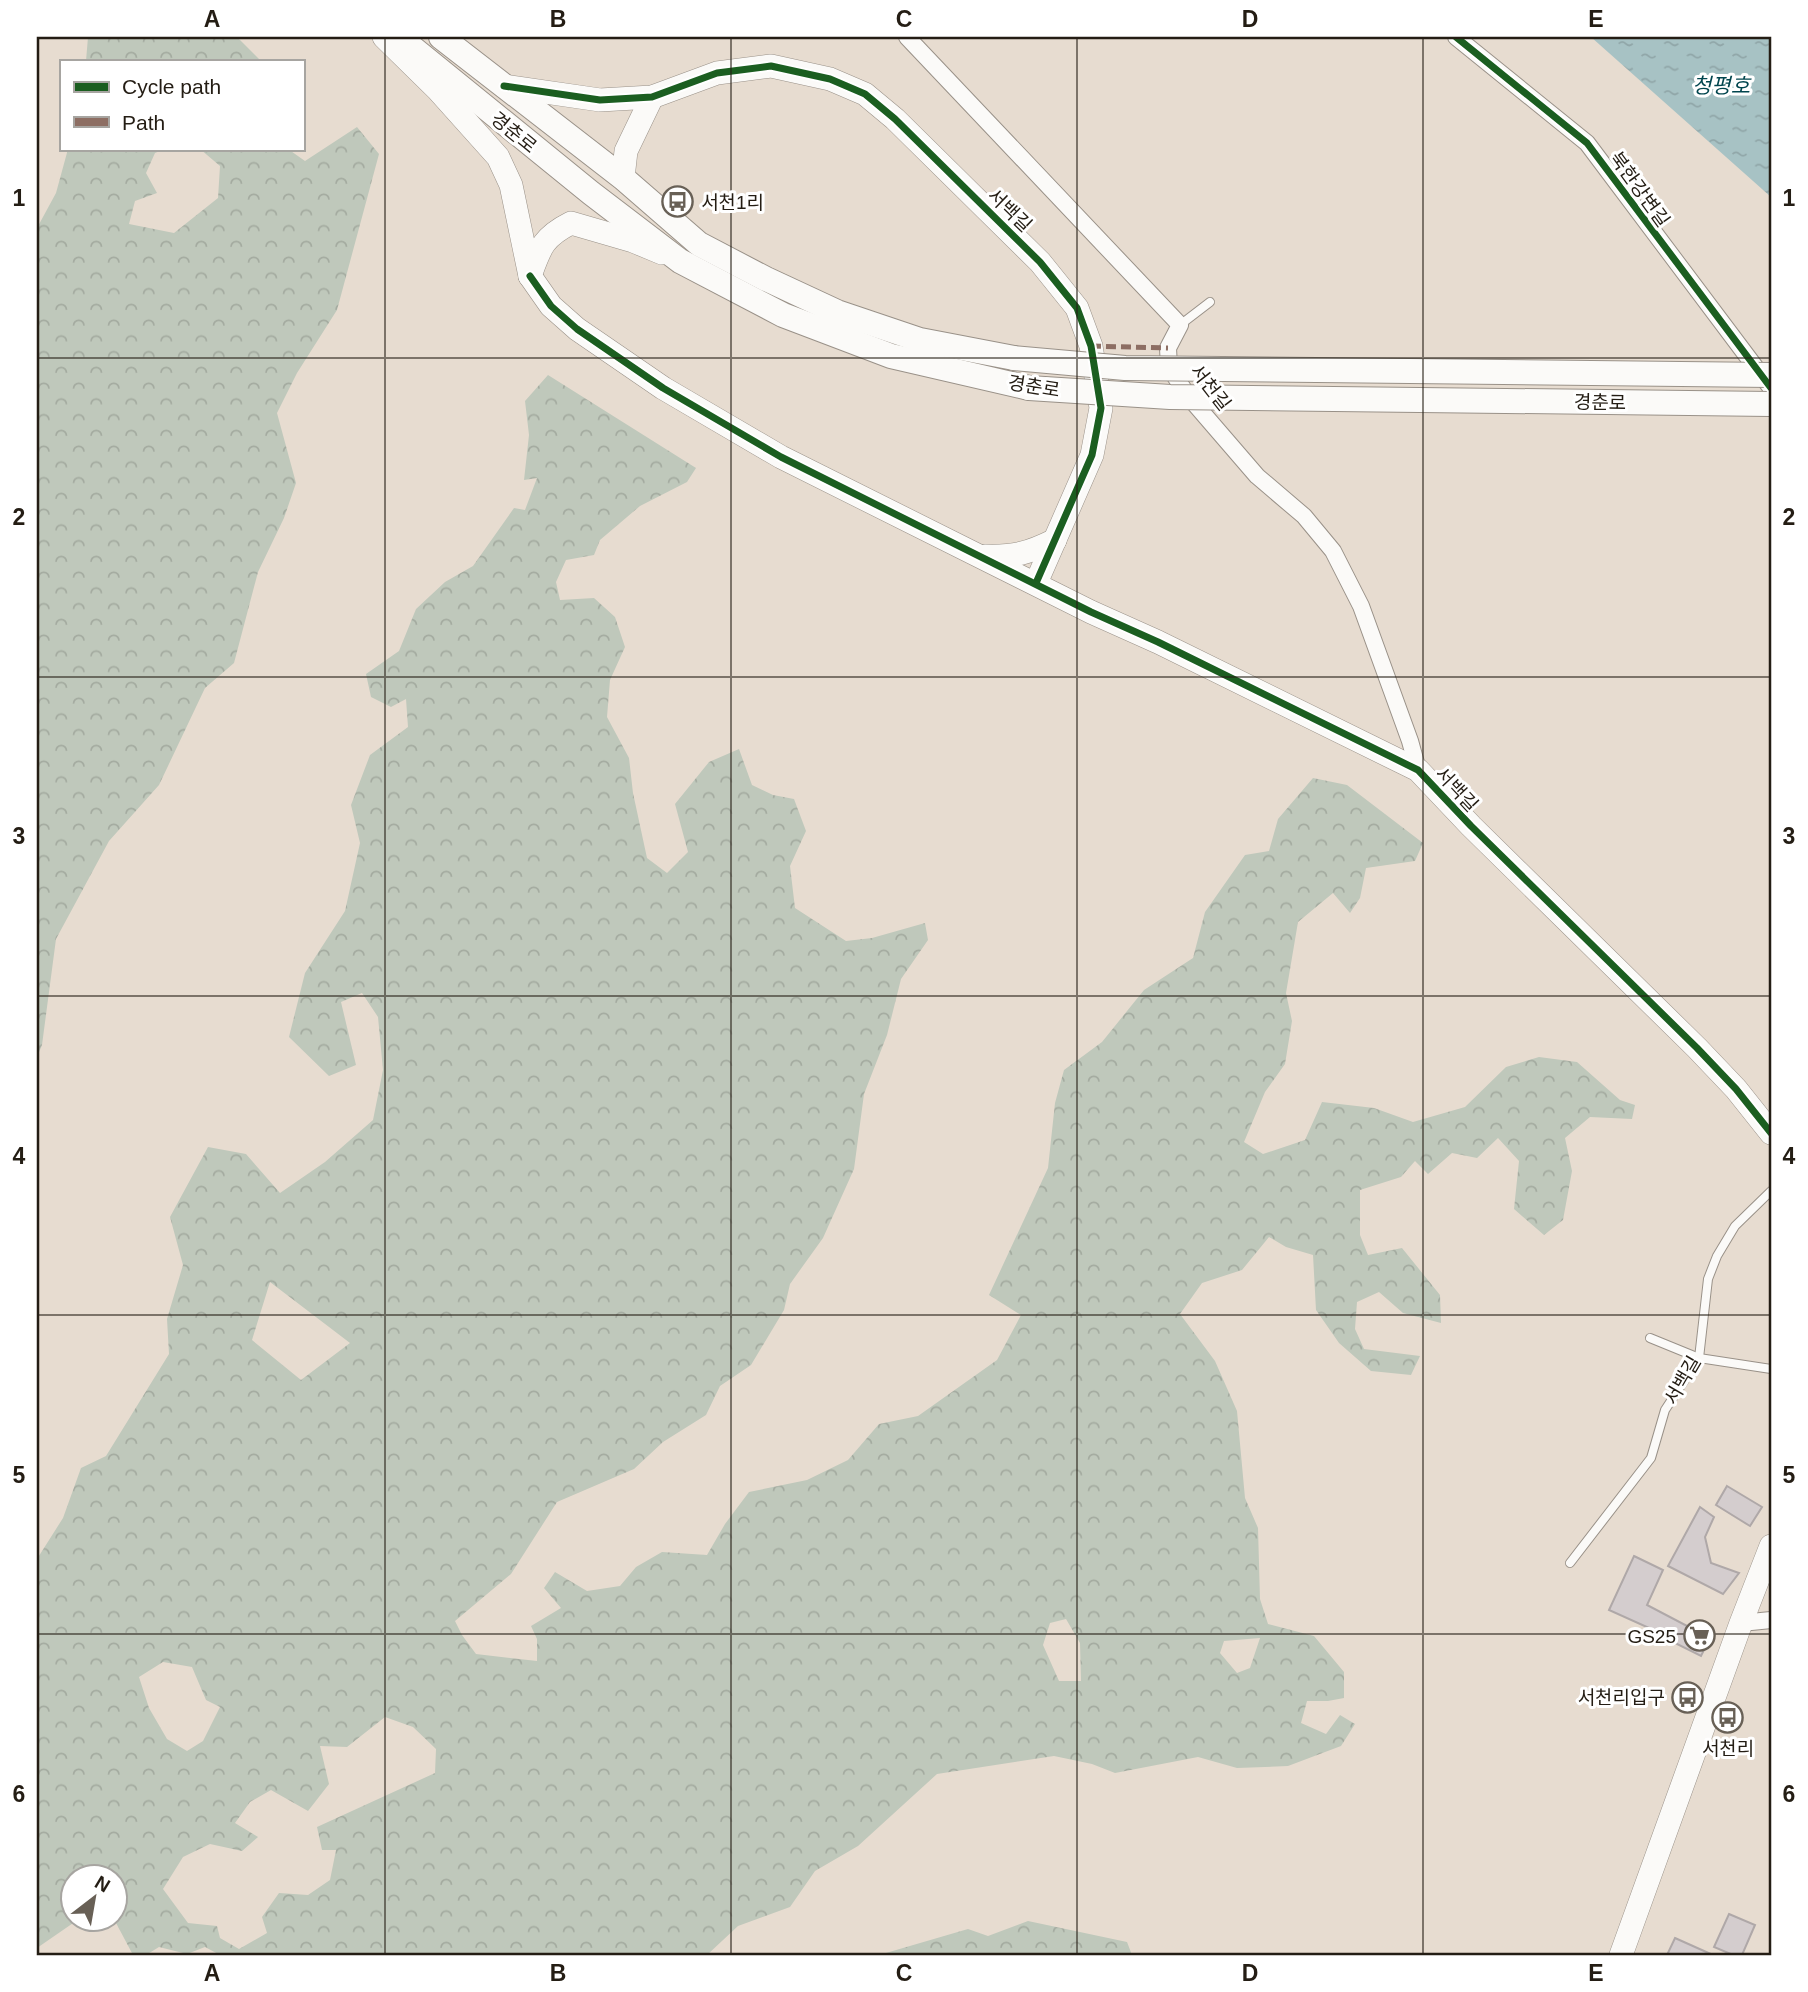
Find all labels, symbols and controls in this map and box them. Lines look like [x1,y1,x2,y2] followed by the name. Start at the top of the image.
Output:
[204,6,220,32] text: A
[550,6,566,32] text: B
[896,6,912,32] text: C
[1242,6,1258,32] text: D
[1588,6,1604,32] text: E
[60,60,304,150] legend
[1692,74,1752,97] water label: 청평호
[122,75,221,98] text: Cycle path
[487,108,541,157] street label: 경춘로
[122,111,165,134] text: Path
[1605,148,1674,231] street label: 북한강변길
[13,185,26,211] text: 1
[661,185,695,219] bus stop icon: 서천1리
[983,185,1036,236] street label: 서백길
[1783,185,1796,211] text: 1
[701,192,764,213] place label: 서천1리
[1186,360,1235,414] street label: 서천길
[1006,372,1061,401] street label: 경춘로
[1574,392,1626,413] street label: 경춘로
[13,504,25,530] text: 2
[1783,504,1795,530] text: 2
[1431,763,1482,816] street label: 서백길
[13,823,25,849] text: 3
[1783,823,1795,849] text: 3
[13,1143,26,1169] text: 4
[1783,1143,1796,1169] text: 4
[1660,1352,1705,1408] street label: 서백길
[13,1462,26,1488] text: 5
[1783,1462,1796,1488] text: 5
[1682,1619,1716,1653] supermarket icon: GS25
[1627,1626,1676,1647] place label: GS25
[1671,1680,1705,1714] bus stop icon: 서천리입구
[1578,1687,1665,1708] place label: 서천리입구
[1711,1700,1745,1734] bus stop icon: 서천리
[1702,1738,1754,1759] place label: 서천리
[13,1781,25,1807] text: 6
[1783,1781,1795,1807] text: 6
[60,1862,130,1932] north arrow
[91,1871,114,1896] text: N
[204,1960,220,1986] text: A
[550,1960,566,1986] text: B
[896,1960,912,1986] text: C
[1242,1960,1258,1986] text: D
[1588,1960,1604,1986] text: E

